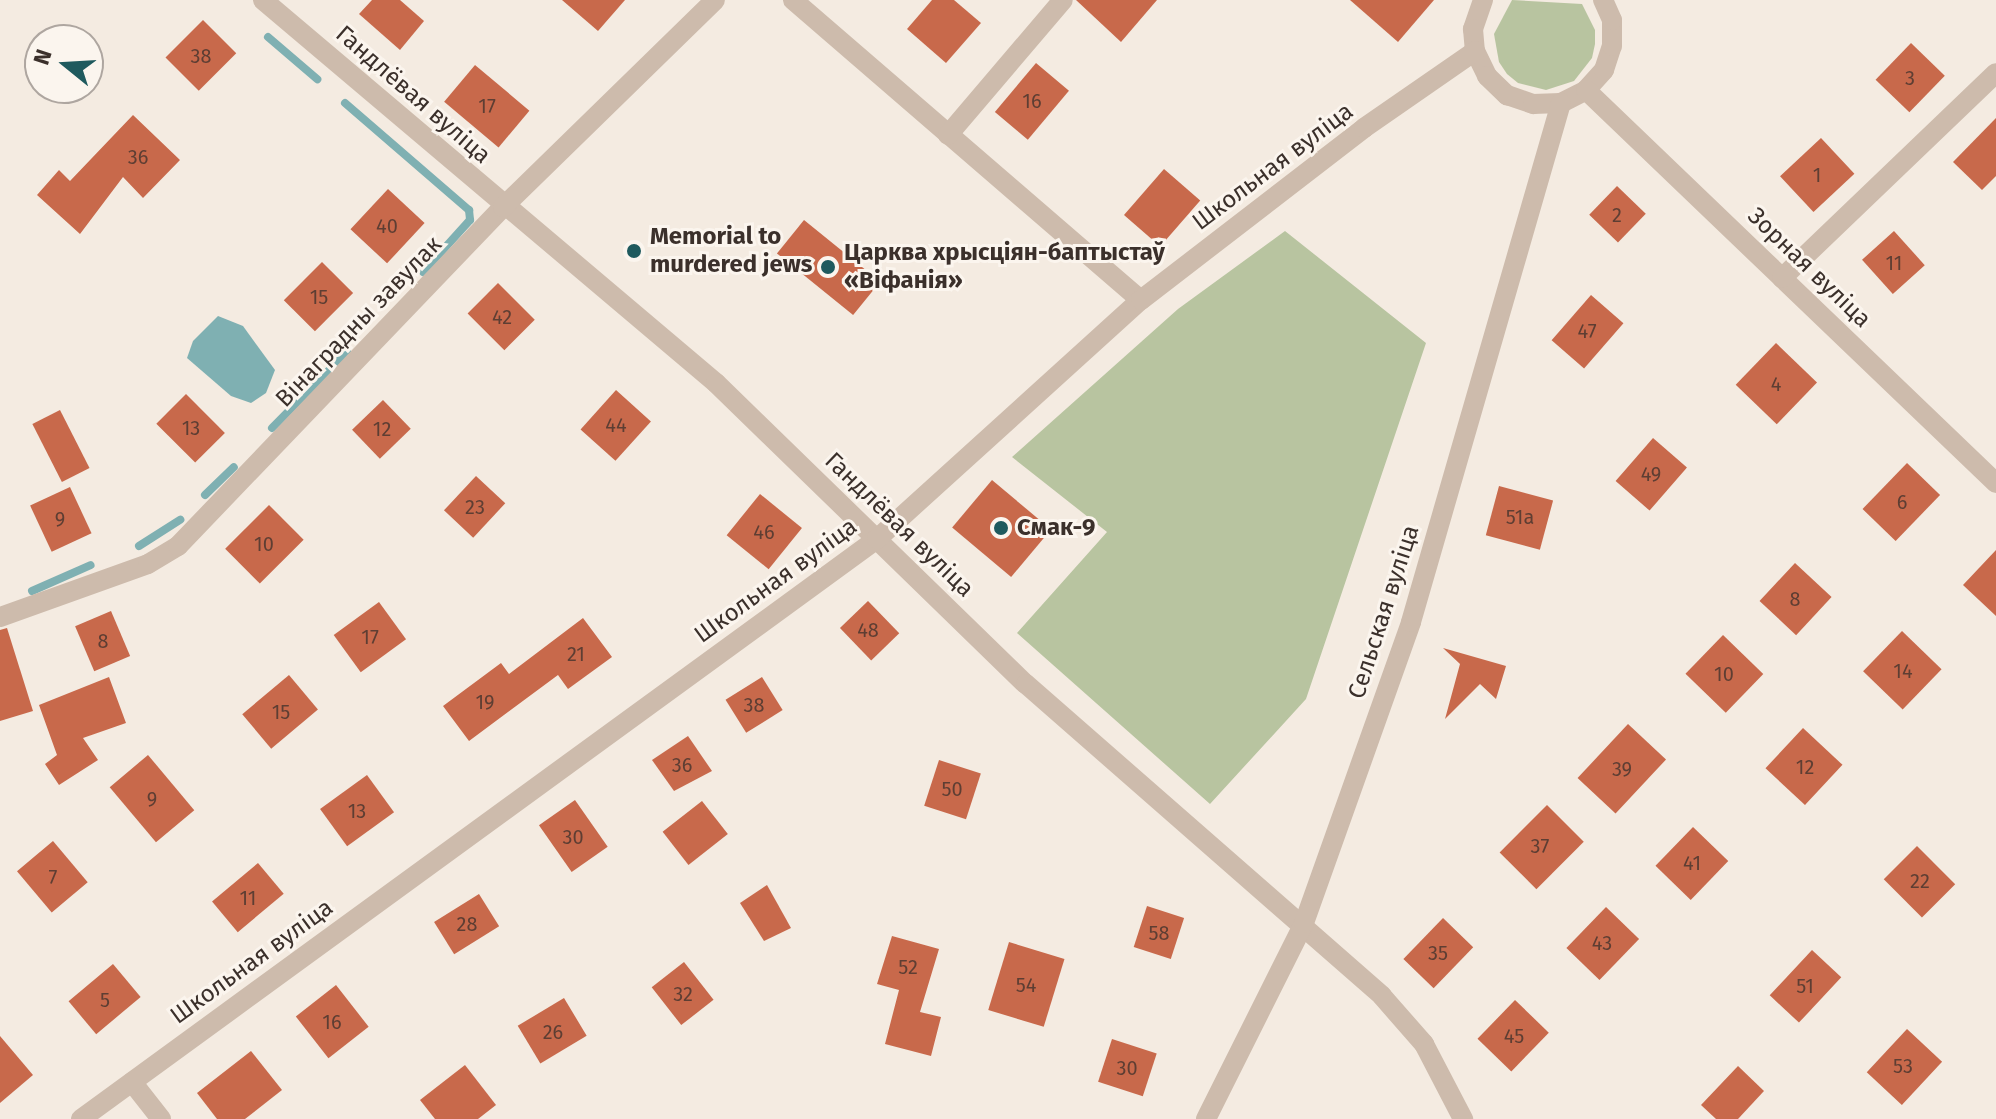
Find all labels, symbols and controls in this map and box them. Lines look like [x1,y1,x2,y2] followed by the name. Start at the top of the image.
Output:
[330,20,496,170] street label: Гандлёвая вуліца
[24,24,104,104] north arrow
[191,44,211,68] house number: 38
[28,46,58,68] text: N
[1905,66,1915,90] house number: 3
[1022,89,1042,113] house number: 16
[478,94,496,118] house number: 17
[1187,97,1359,237] street label: Школьная вуліца
[128,145,148,169] house number: 36
[1813,163,1821,187] house number: 1
[1741,202,1877,334] street label: Зорная вуліца
[1612,203,1622,227] house number: 2
[376,214,398,238] house number: 40
[650,223,812,279] place label: Memorial to murdered jews
[270,231,448,413] street label: Вінаградны завулак
[844,239,1165,295] place label: Царква хрысціян-баптыстаў «Віфанія»
[625,242,643,260] marker: Memorial to murdered jews
[1885,251,1903,275] house number: 11
[819,258,837,276] marker: Царква хрысціян-баптыстаў «Віфанія»
[310,285,328,309] house number: 15
[492,305,512,329] house number: 42
[1577,319,1597,343] house number: 47
[1771,372,1781,396] house number: 4
[605,413,627,437] house number: 44
[182,416,200,440] house number: 13
[373,417,391,441] house number: 12
[819,447,979,603] street label: Гандлёвая вуліца
[1641,462,1661,486] house number: 49
[1897,490,1907,514] house number: 6
[465,495,485,519] house number: 23
[1506,505,1534,529] house number: 51а
[55,507,65,531] house number: 9
[689,512,863,650] street label: Школьная вуліца
[1017,514,1095,542] place label: Смак-9
[992,519,1010,537] marker: Смак-9
[753,520,775,544] house number: 46
[1342,522,1426,702] street label: Сельская вуліца
[254,532,274,556] house number: 10
[1789,587,1801,611] house number: 8
[857,618,879,642] house number: 48
[361,625,379,649] house number: 17
[97,629,109,653] house number: 8
[567,642,585,666] house number: 21
[1893,659,1913,683] house number: 14
[1714,662,1734,686] house number: 10
[475,690,495,714] house number: 19
[744,693,764,717] house number: 38
[272,700,290,724] house number: 15
[672,753,692,777] house number: 36
[1796,755,1814,779] house number: 12
[1612,757,1632,781] house number: 39
[941,777,963,801] house number: 50
[147,787,157,811] house number: 9
[348,799,366,823] house number: 13
[562,825,584,849] house number: 30
[1531,834,1549,858] house number: 37
[1683,851,1701,875] house number: 41
[49,865,57,889] house number: 7
[1910,869,1930,893] house number: 22
[239,886,257,910] house number: 11
[165,893,339,1031] street label: Школьная вуліца
[457,912,477,936] house number: 28
[1148,921,1170,945] house number: 58
[1592,931,1612,955] house number: 43
[1428,941,1448,965] house number: 35
[898,955,918,979] house number: 52
[1016,973,1036,997] house number: 54
[1796,974,1814,998] house number: 51
[673,982,693,1006] house number: 32
[100,988,110,1012] house number: 5
[322,1010,342,1034] house number: 16
[543,1020,563,1044] house number: 26
[1504,1024,1524,1048] house number: 45
[1893,1054,1913,1078] house number: 53
[1116,1056,1138,1080] house number: 30

